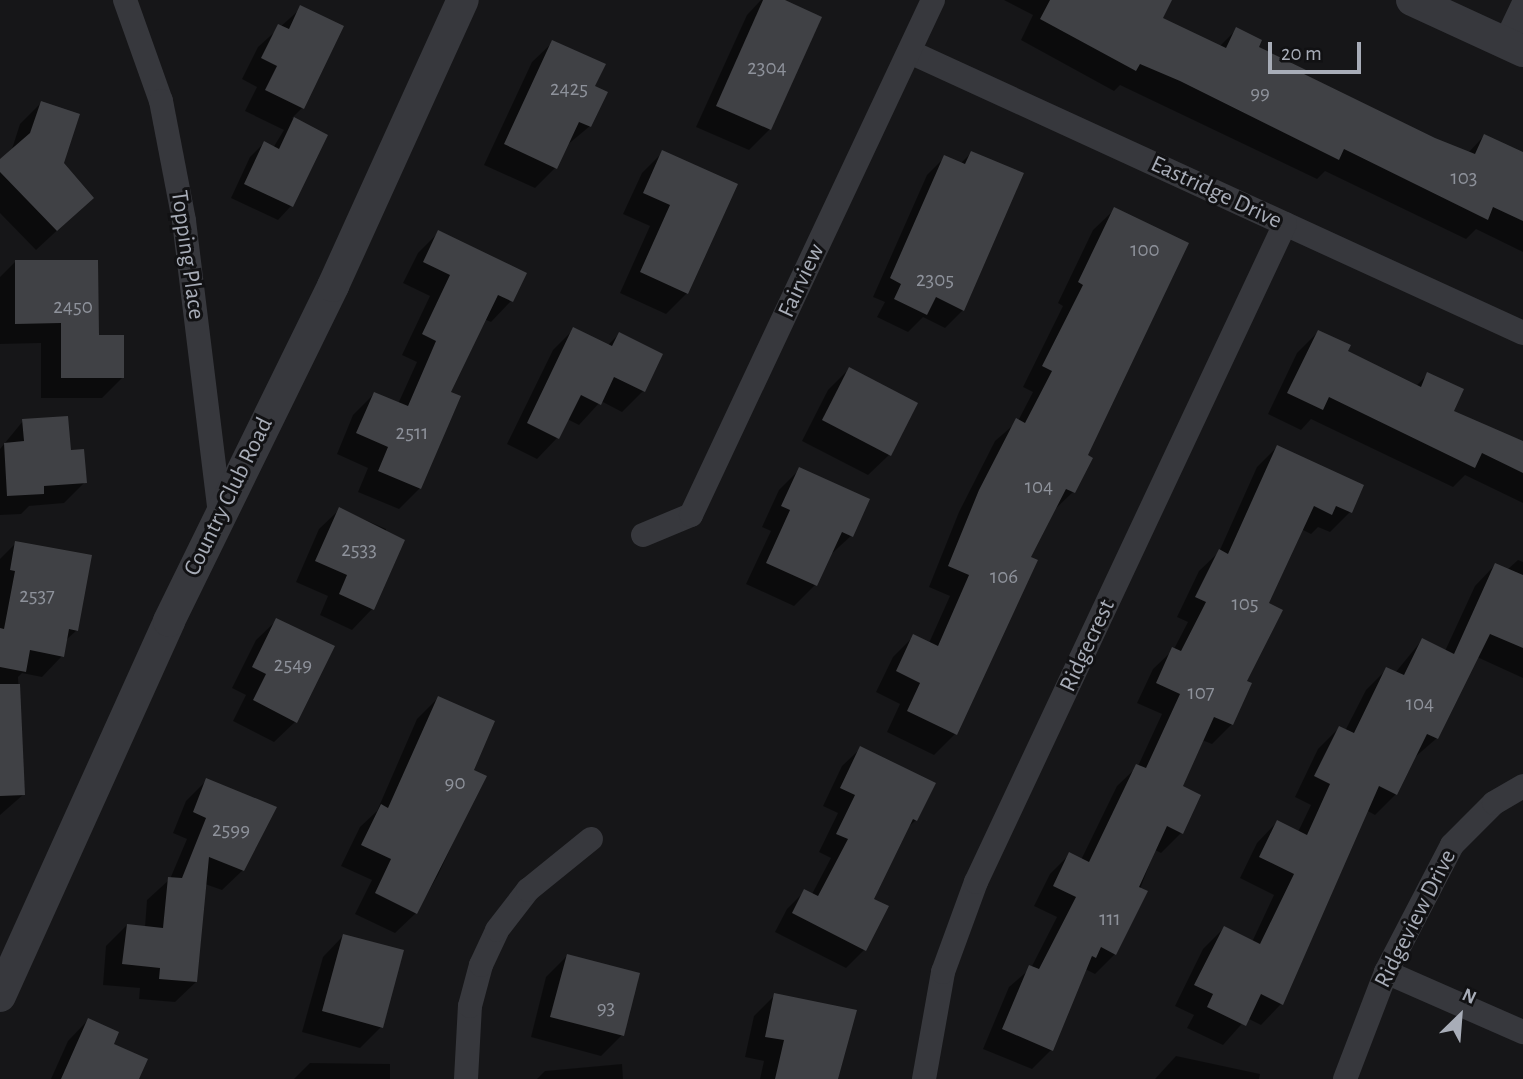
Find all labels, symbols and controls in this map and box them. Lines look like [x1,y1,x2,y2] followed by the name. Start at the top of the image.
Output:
[1271,28,1364,72] scale bar
[1281,43,1322,64] text: 20 m
[747,55,787,81] house number: 2304
[550,76,588,102] house number: 2425
[1250,80,1270,106] house number: 99
[1146,150,1286,236] street label: Eastridge Drive
[1451,165,1477,191] house number: 103
[164,189,210,321] street label: Topping Place
[1130,237,1160,263] house number: 100
[772,240,832,322] street label: Fairview
[916,267,954,293] house number: 2305
[53,294,93,320] house number: 2450
[178,413,280,581] street label: Country Club Road
[396,420,428,446] house number: 2511
[1025,474,1053,500] house number: 104
[341,537,377,563] house number: 2533
[990,564,1018,590] house number: 106
[19,583,55,609] house number: 2537
[1231,591,1259,617] house number: 105
[1054,595,1122,697] street label: Ridgecrest
[274,652,312,678] house number: 2549
[1187,680,1215,706] house number: 107
[1406,691,1434,717] house number: 104
[445,770,465,796] house number: 90
[212,817,250,843] house number: 2599
[1369,845,1463,993] street label: Ridgeview Drive
[1099,906,1121,932] house number: 111
[1425,981,1495,1051] north arrow
[1459,985,1479,1008] text: N
[597,995,615,1021] house number: 93

